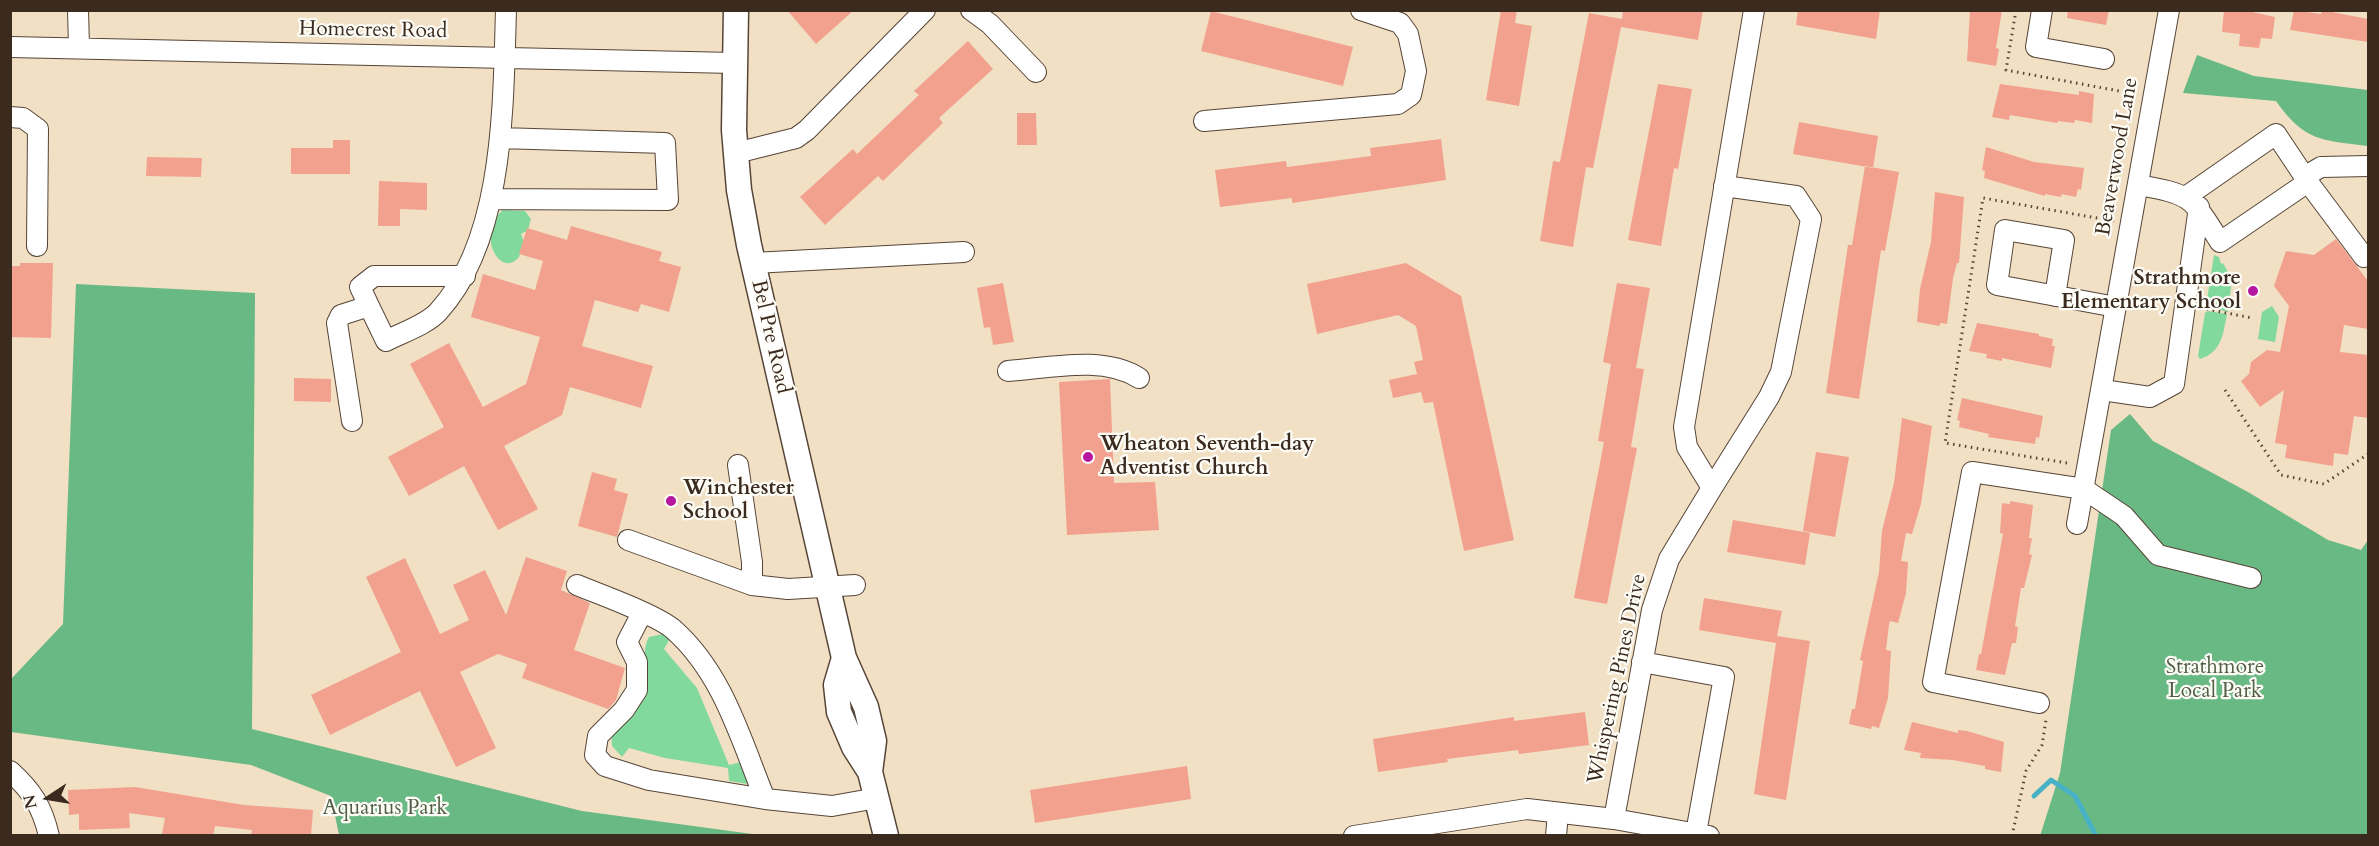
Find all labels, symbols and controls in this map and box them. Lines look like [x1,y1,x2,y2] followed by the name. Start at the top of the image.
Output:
[299,17,447,45] street label: Homecrest Road
[2092,76,2144,238] street label: Beaverwood Lane
[2061,266,2241,316] place label: Strathmore Elementary School
[745,278,795,396] street label: Bel Pre Road
[2246,284,2260,298] marker: Strathmore Elementary School
[1100,432,1314,482] place label: Wheaton Seventh-day Adventist Church
[1081,450,1095,464] marker: Wheaton Seventh-day Adventist Church
[683,476,794,526] place label: Winchester School
[664,494,678,508] marker: Winchester School
[1583,571,1653,787] street label: Whispering Pines Drive
[2166,655,2264,705] park label: Strathmore Local Park
[18,768,78,828] north arrow
[18,793,43,811] text: N
[323,796,447,822] park label: Aquarius Park

